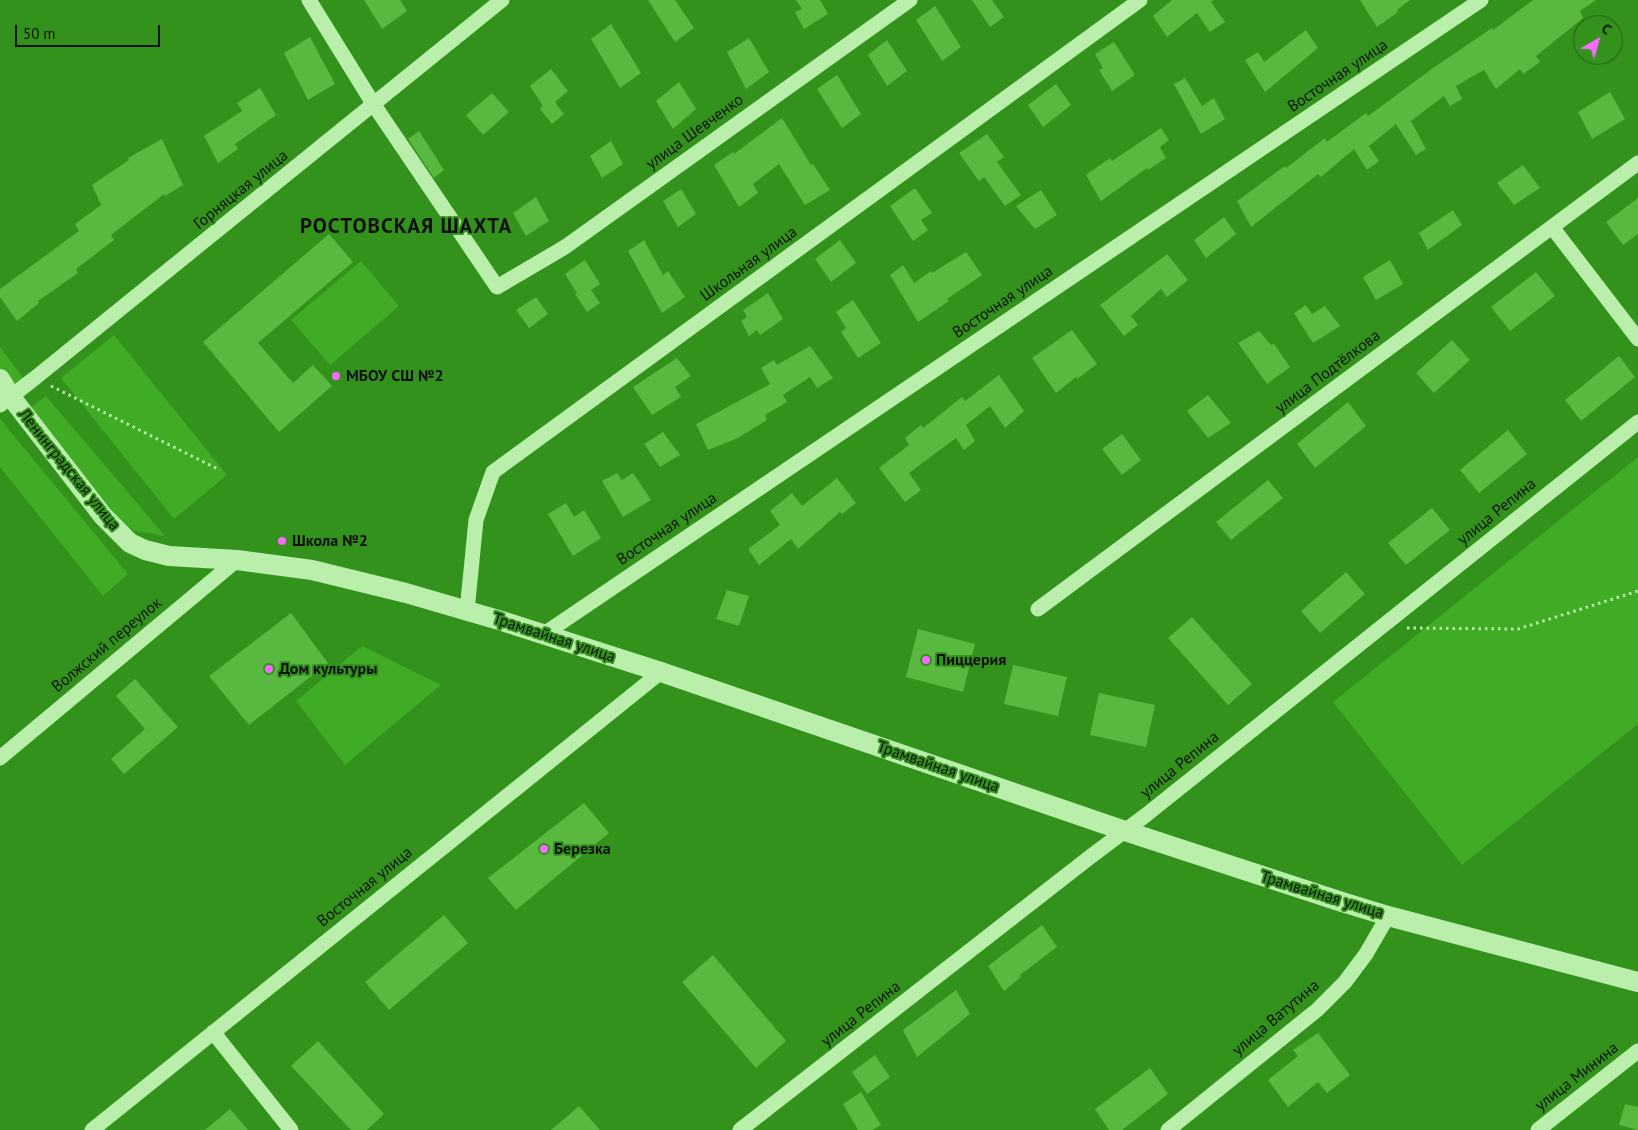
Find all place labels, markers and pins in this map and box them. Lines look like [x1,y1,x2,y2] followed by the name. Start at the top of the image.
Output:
[346,366,443,386] place label: МБОУ СШ №2
[330,370,342,382] marker: МБОУ СШ №2
[292,531,368,551] place label: Школа №2
[276,535,288,547] marker: Школа №2
[936,650,1006,670] place label: Пиццерия
[920,654,932,666] marker: Пиццерия
[279,659,377,679] place label: Дом культуры
[263,663,275,675] marker: Дом культуры
[554,839,611,859] place label: Березка
[538,843,550,855] marker: Березка

